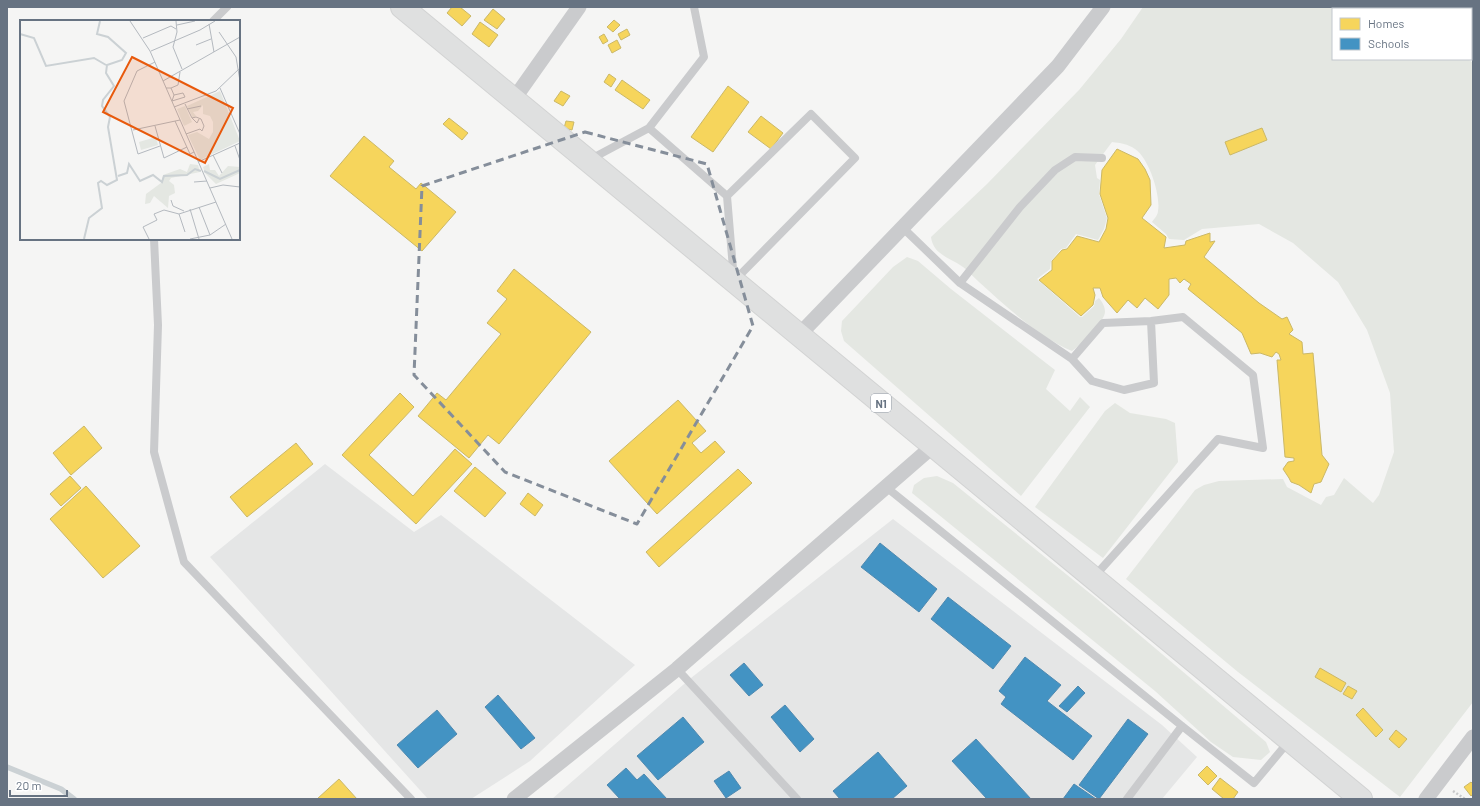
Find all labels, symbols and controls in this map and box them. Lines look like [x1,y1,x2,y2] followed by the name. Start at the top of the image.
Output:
[1332,8,1472,60] legend
[1368,16,1405,30] text: Homes
[20,20,240,240] inset map
[1368,36,1409,50] text: Schools
[871,394,891,412] road number: N1
[10,772,67,798] scale bar
[16,778,42,792] text: 20 m

